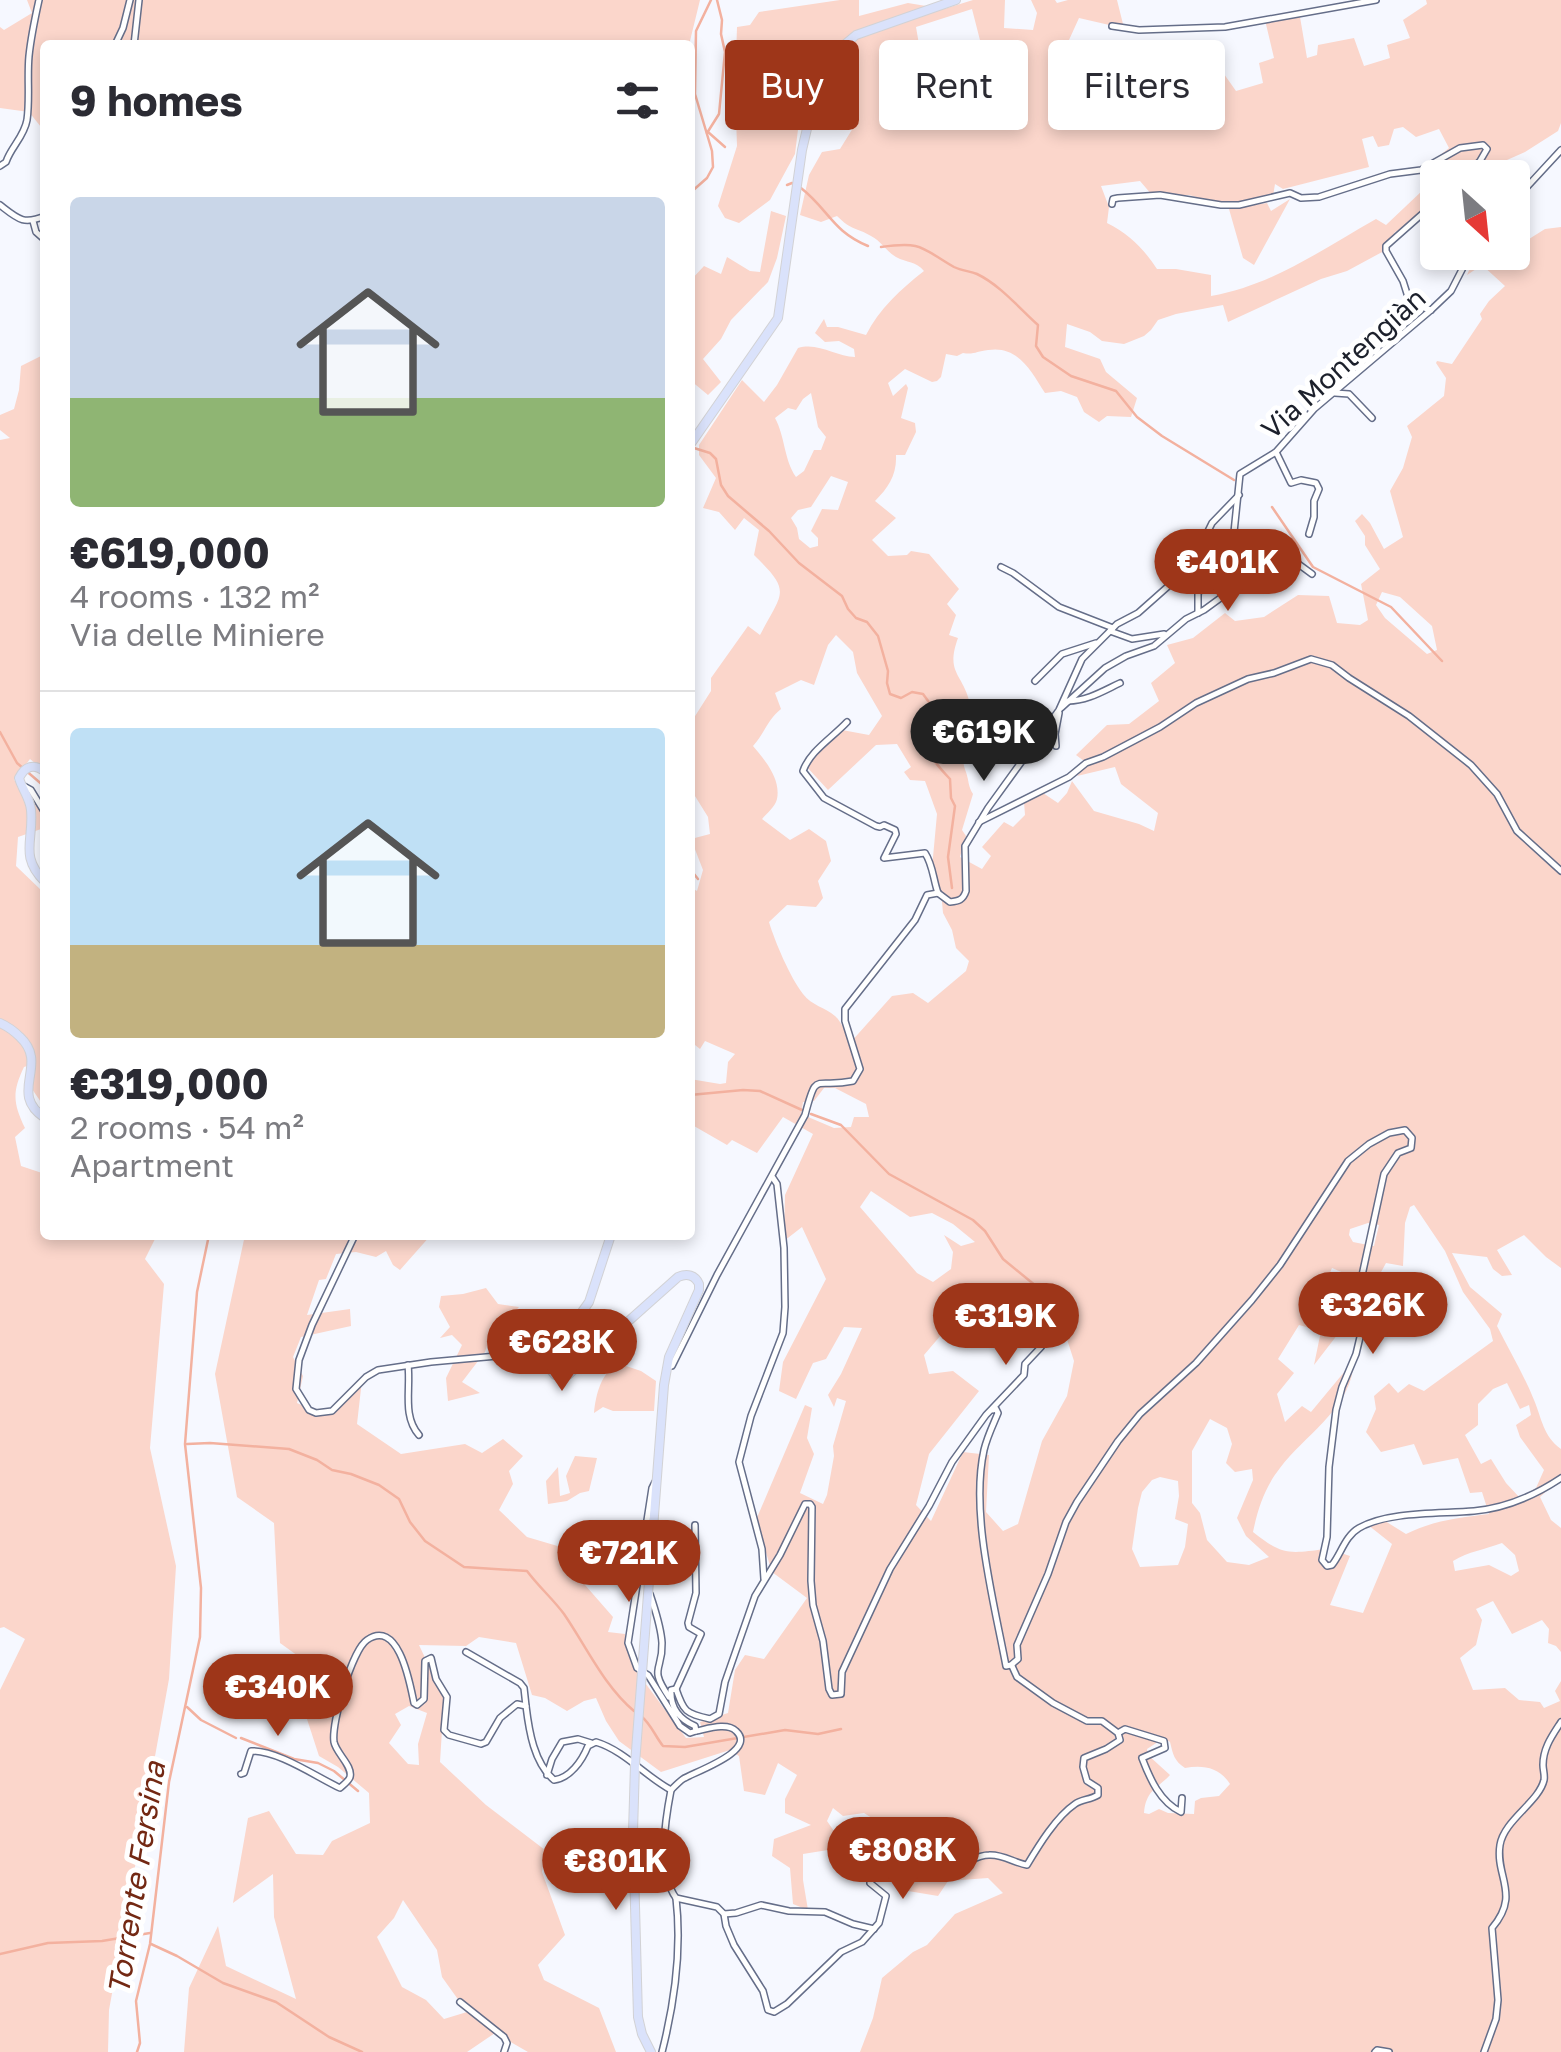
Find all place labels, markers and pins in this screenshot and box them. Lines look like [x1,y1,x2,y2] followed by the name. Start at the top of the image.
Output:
[1158,529,1298,614] pin: €401K
[914,699,1054,784] pin: €619K
[1303,1272,1443,1357] pin: €326K
[936,1283,1076,1368] pin: €319K
[492,1309,632,1394] pin: €628K
[559,1520,699,1605] pin: €721K
[208,1654,348,1739] pin: €340K
[833,1817,973,1902] pin: €808K
[546,1828,686,1913] pin: €801K

